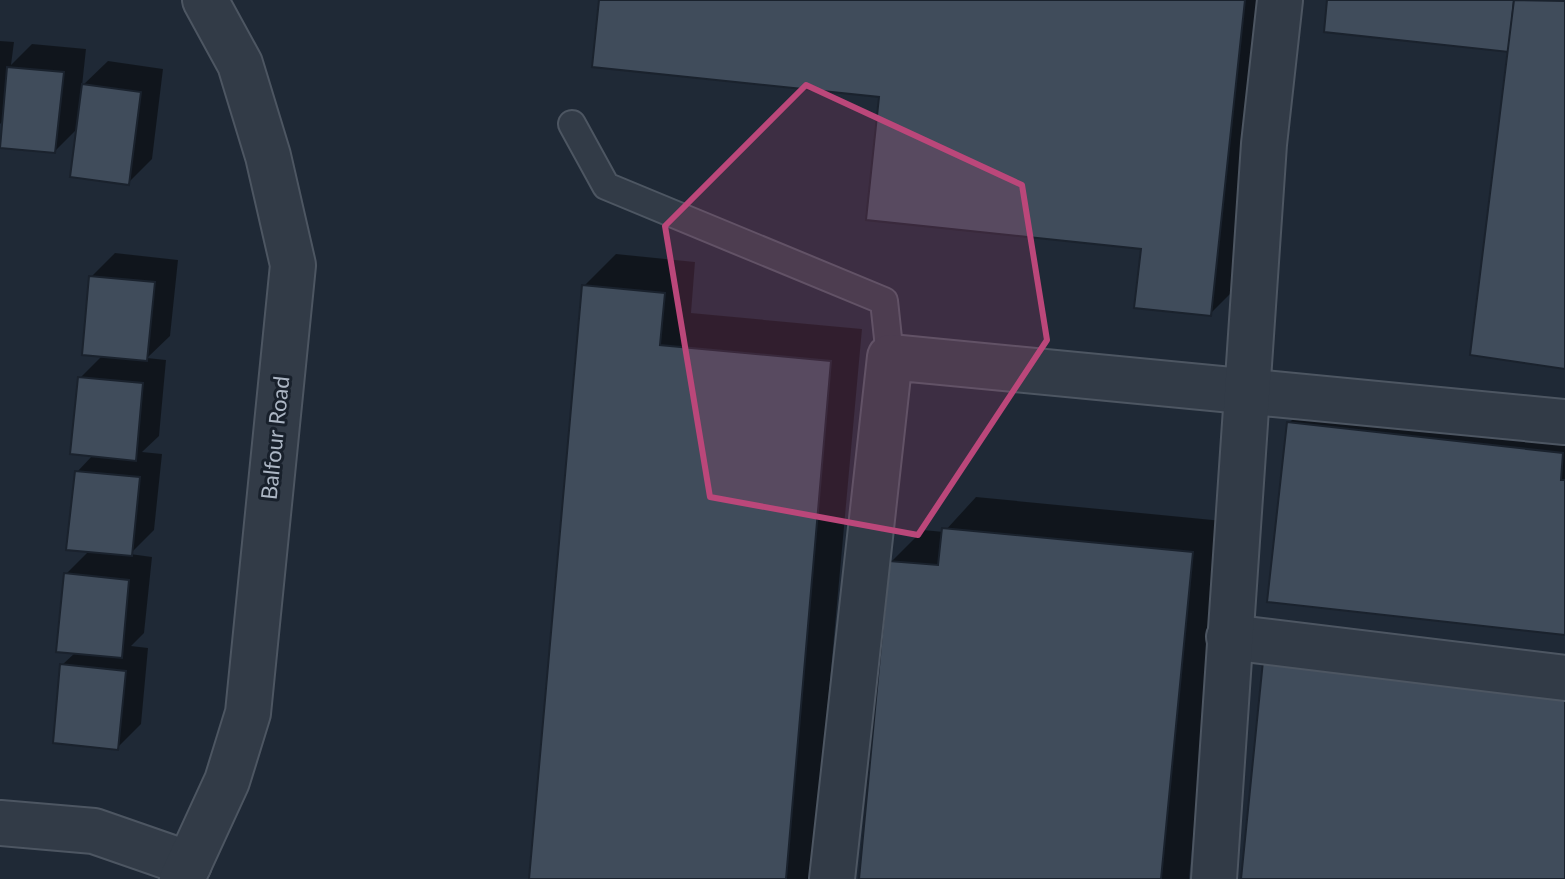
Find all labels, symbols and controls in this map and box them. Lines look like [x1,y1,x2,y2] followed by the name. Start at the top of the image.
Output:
[255,375,294,501] street label: Balfour Road

